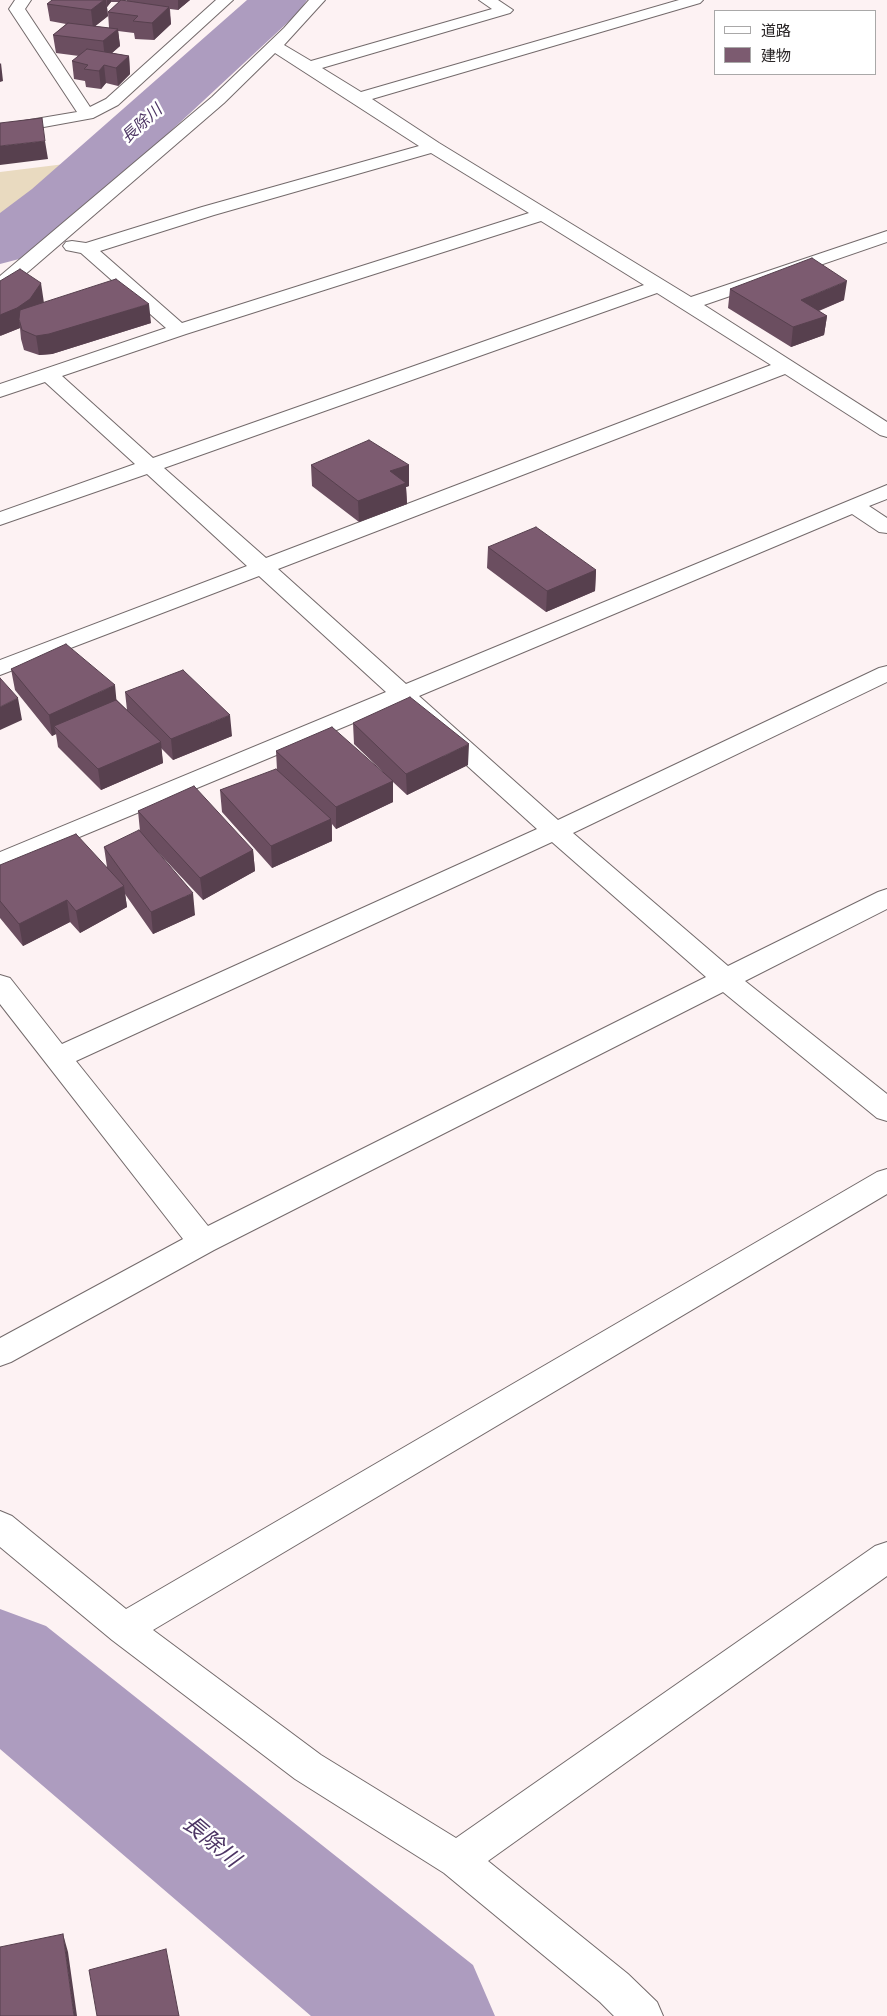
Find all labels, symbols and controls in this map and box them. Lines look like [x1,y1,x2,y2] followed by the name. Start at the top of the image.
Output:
[714,10,877,75] legend
[761,20,791,41] text: 道路
[761,45,791,66] text: 建物
[118,101,166,147] water label: 長除川
[177,1811,245,1873] water label: 長除川

